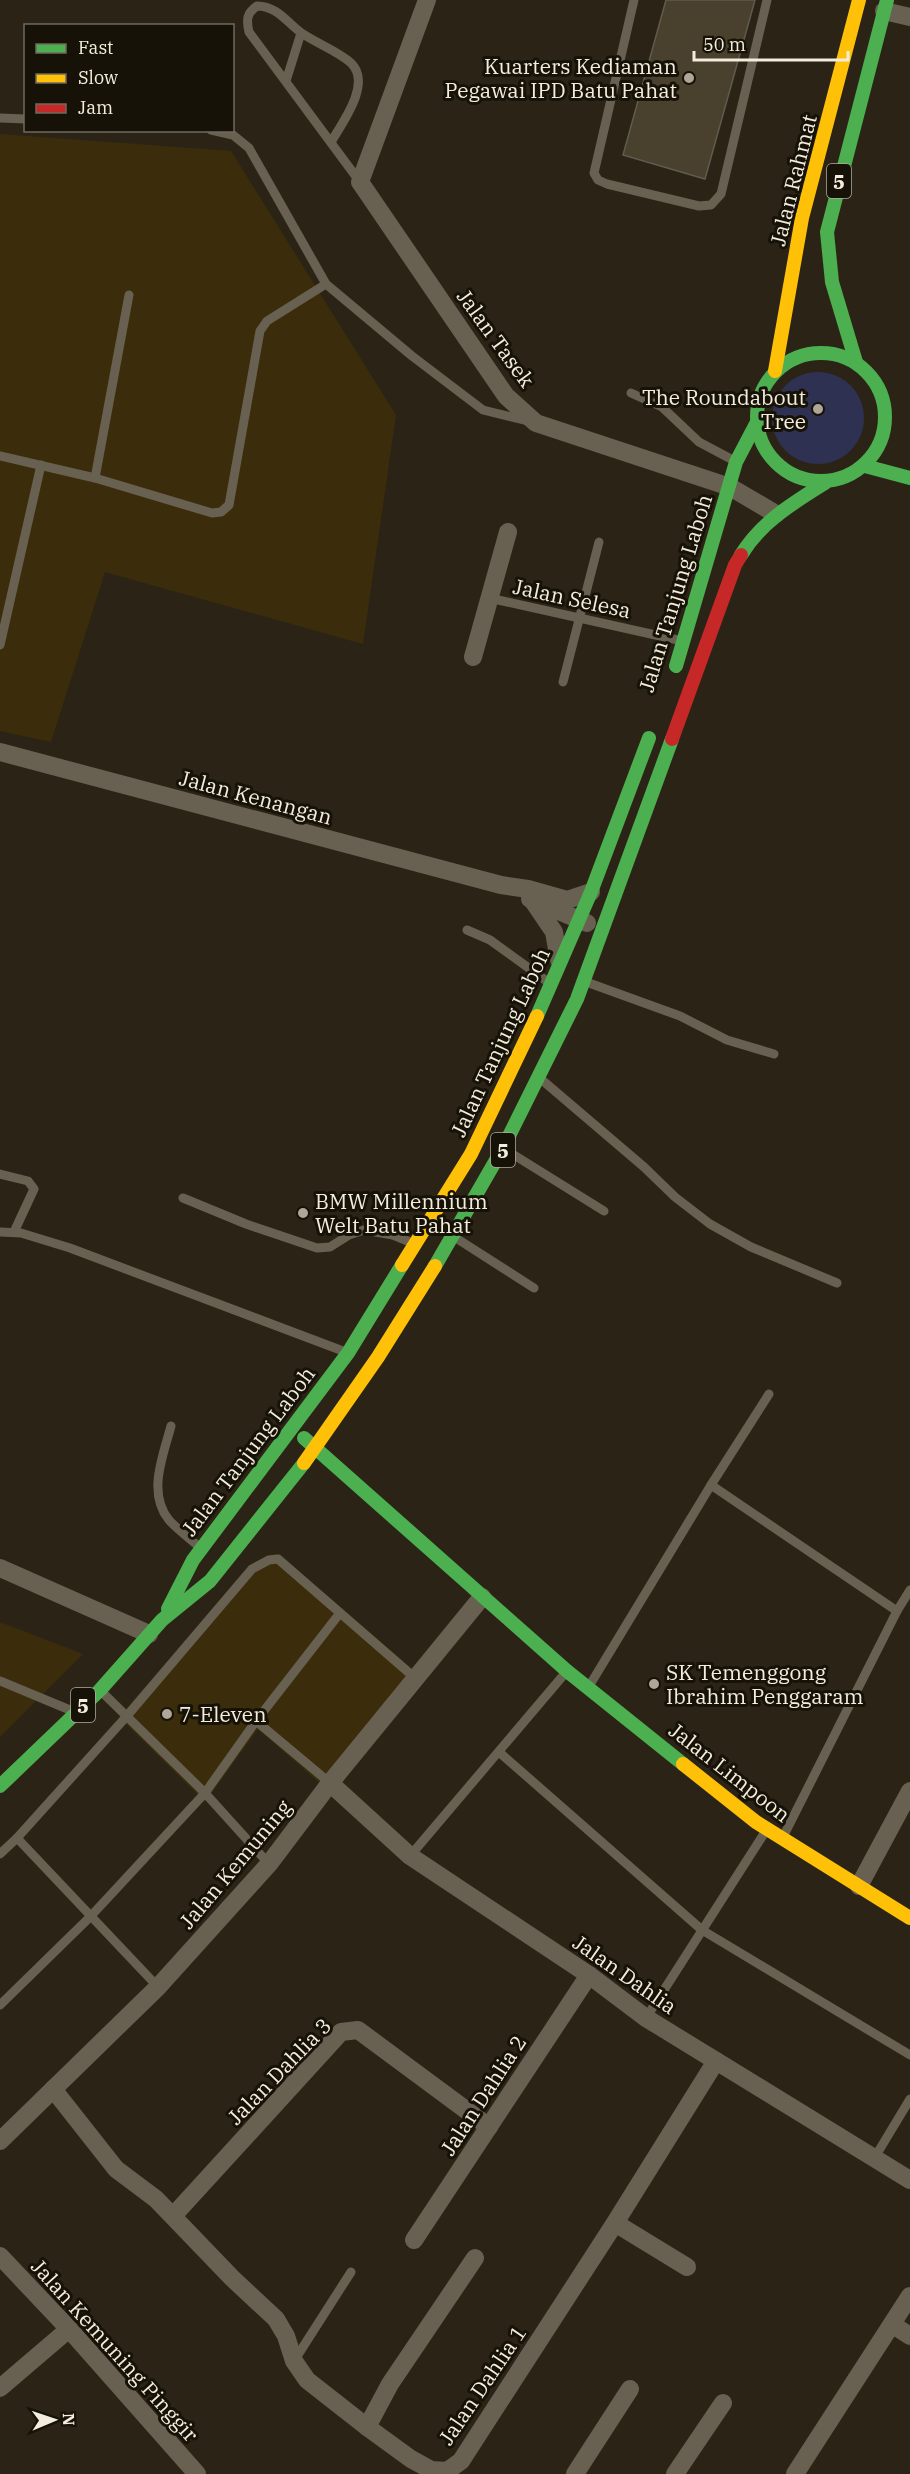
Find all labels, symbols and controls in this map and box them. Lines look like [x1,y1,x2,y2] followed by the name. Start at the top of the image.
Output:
[24,24,234,132] legend
[694,24,848,62] scale bar
[703,33,746,56] text: 50 m
[78,36,113,59] text: Fast
[445,52,677,104] place label: Kuarters Kediaman Pegawai IPD Batu Pahat
[78,66,118,89] text: Slow
[682,71,696,85] marker: Kuarters Kediaman Pegawai IPD Batu Pahat
[78,96,113,119] text: Jam
[763,111,823,249] street label: Jalan Rahmat
[827,164,851,198] road number: 5
[451,283,542,393] street label: Jalan Tasek
[642,383,806,435] place label: The Roundabout Tree
[811,402,825,416] marker: The Roundabout Tree
[632,491,718,695] street label: Jalan Tanjung Laboh
[510,572,634,624] street label: Jalan Selesa
[176,763,336,831] street label: Jalan Kenangan
[444,943,556,1141] street label: Jalan Tanjung Laboh
[491,1133,515,1167] road number: 5
[315,1187,488,1239] place label: BMW Millennium Welt Batu Pahat
[296,1206,310,1220] marker: BMW Millennium Welt Batu Pahat
[175,1361,321,1541] street label: Jalan Tanjung Laboh
[666,1658,864,1710] place label: SK Temenggong Ibrahim Penggaram
[647,1677,661,1691] marker: SK Temenggong Ibrahim Penggaram
[71,1688,95,1722] road number: 5
[179,1700,267,1728] place label: 7-Eleven
[160,1707,174,1721] marker: 7-Eleven
[664,1716,796,1828] street label: Jalan Limpoon
[173,1793,298,1934] street label: Jalan Kemuning
[567,1928,683,2020] street label: Jalan Dahlia
[221,2012,337,2130] street label: Jalan Dahlia 3
[434,2029,532,2161] street label: Jalan Dahlia 2
[25,2252,205,2448] street label: Jalan Kemuning Pinggir
[432,2320,532,2450] street label: Jalan Dahlia 1
[24,2390,84,2450] north arrow
[59,2413,79,2426] text: N

